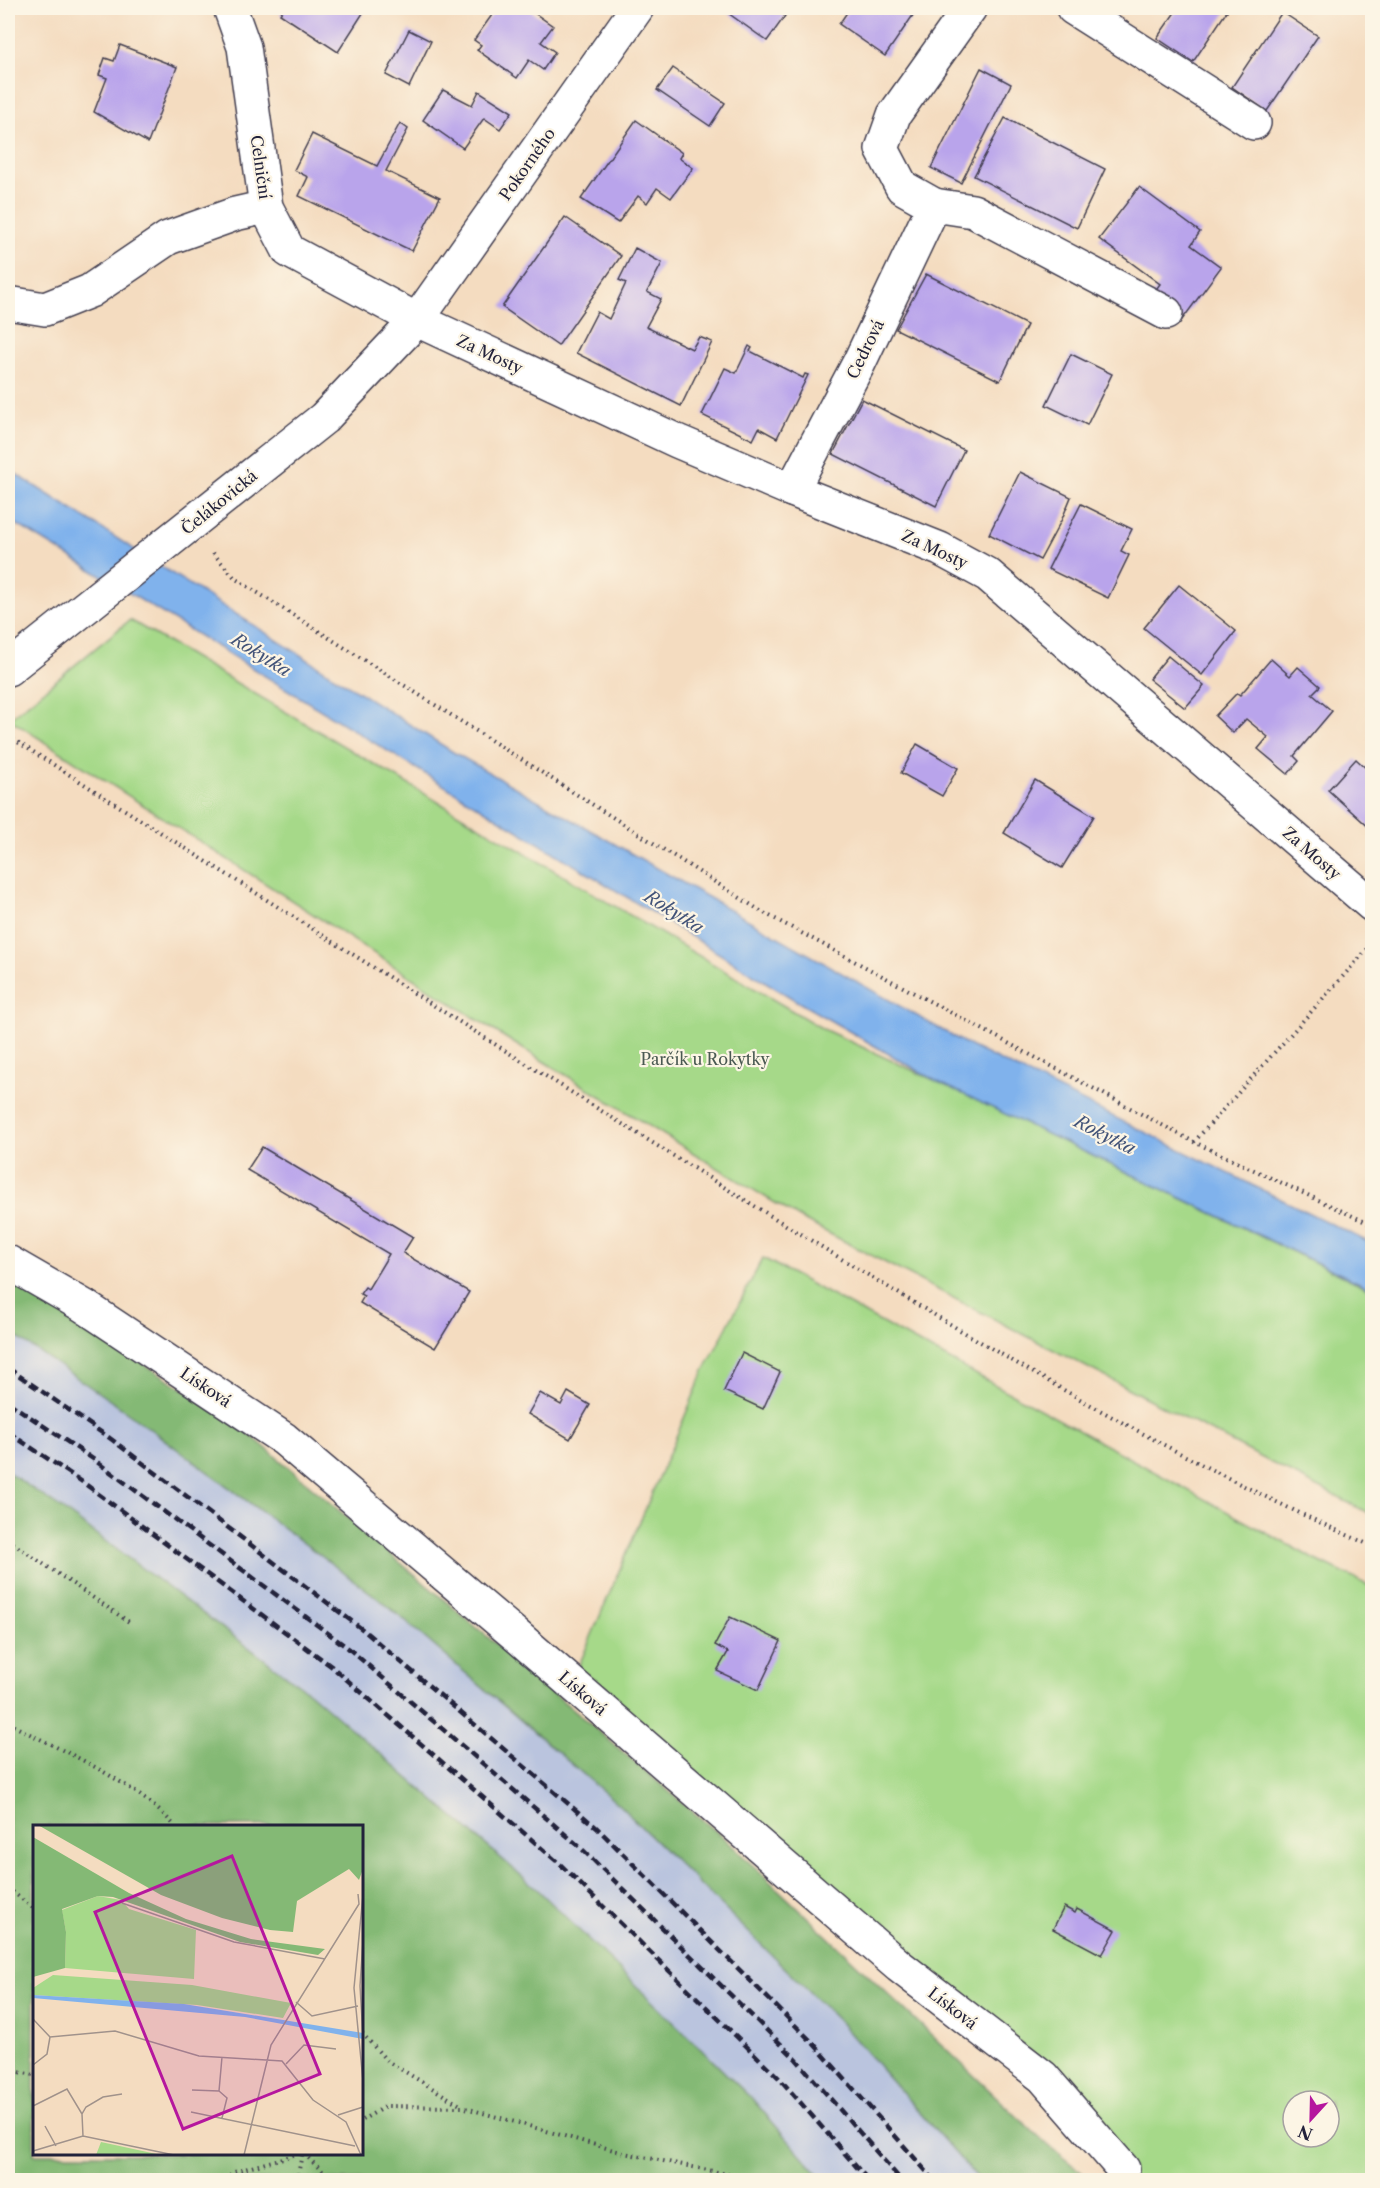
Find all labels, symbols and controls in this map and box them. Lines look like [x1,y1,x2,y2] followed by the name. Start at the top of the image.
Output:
[495,124,559,204] street label: Pokorného
[247,134,275,200] street label: Celniční
[842,316,888,382] street label: Cedrová
[454,330,527,378] street label: Za Mosty
[176,464,261,539] street label: Čelákovická
[899,525,972,573] street label: Za Mosty
[226,627,295,682] water label: Rokytka
[1279,822,1346,884] street label: Za Mosty
[639,884,708,939] water label: Rokytka
[641,1049,771,1069] park label: Parčík u Rokytky
[1069,1109,1139,1160] water label: Rokytka
[177,1363,236,1412] street label: Lísková
[555,1667,611,1720] street label: Lísková
[33,1825,363,2155] inset map
[924,1983,982,2034] street label: Lísková
[1281,2089,1341,2149] north arrow
[1295,2121,1316,2145] text: N

